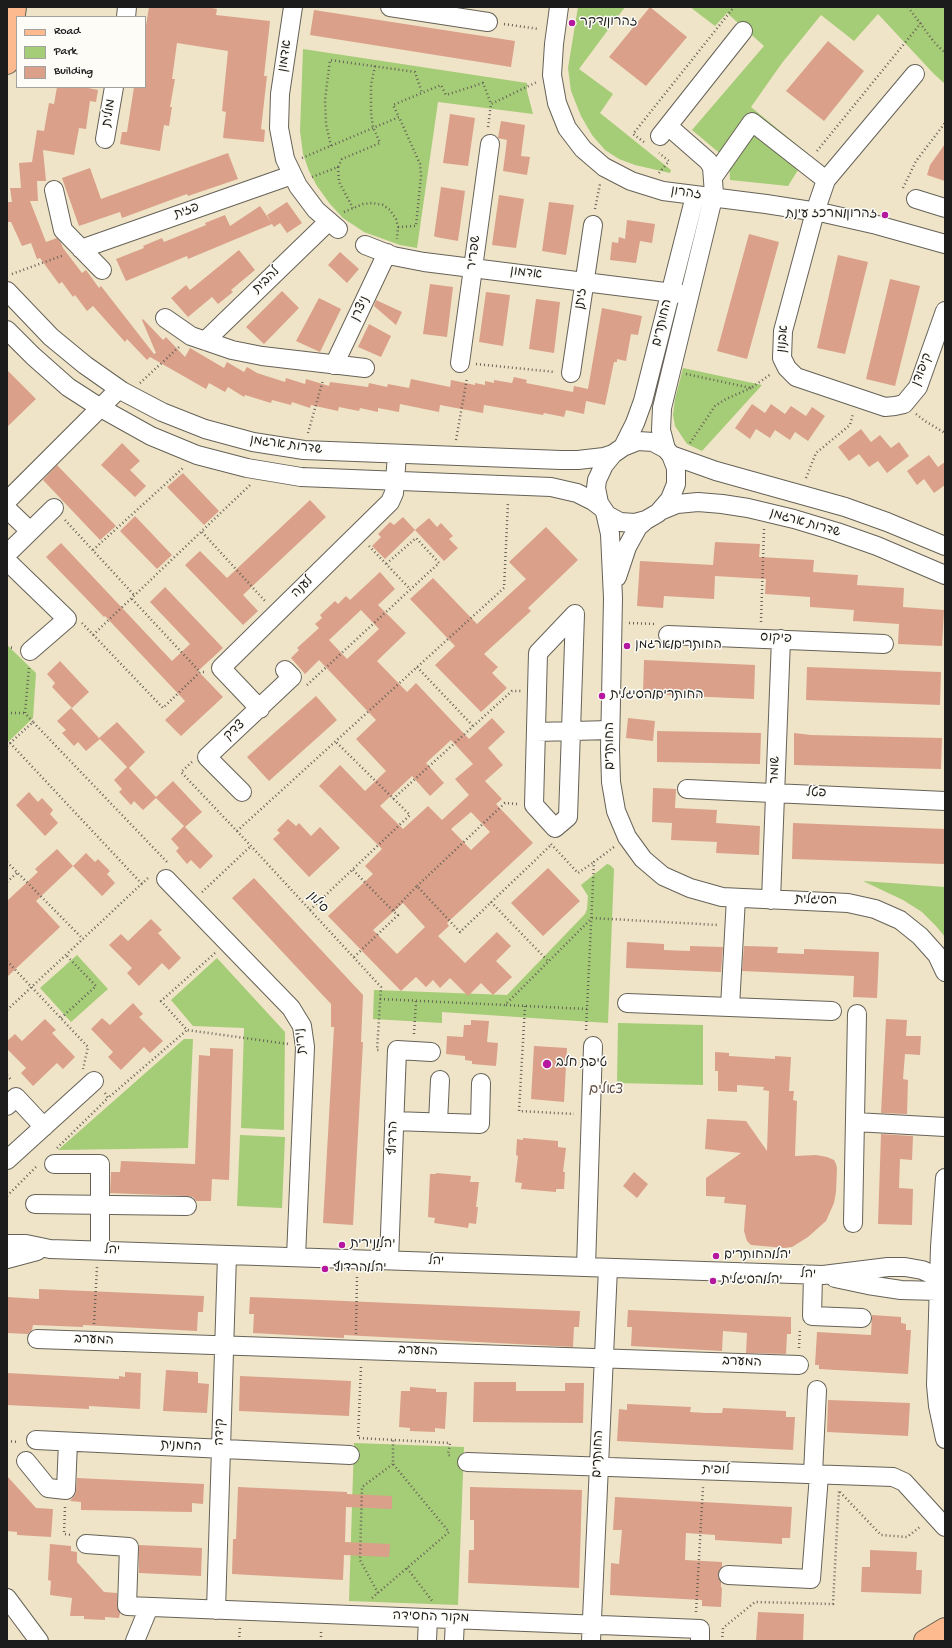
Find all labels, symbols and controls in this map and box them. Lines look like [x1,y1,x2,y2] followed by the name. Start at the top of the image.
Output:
[580,15,637,31] place label: זהרון/דקר
[16,16,146,88] legend
[567,18,577,28] marker: זהרון/דקר
[54,25,80,39] text: Road
[276,39,296,73] street label: אדמון
[54,45,77,59] text: Park
[54,65,93,79] text: Building
[100,98,120,128] street label: מולית
[670,184,702,204] street label: זהרון
[172,200,202,224] street label: פזית
[786,207,877,223] place label: זהרון/מרכז עינת
[880,210,890,220] marker: זהרון/מרכז עינת
[465,235,485,271] street label: שפריר
[250,264,284,298] street label: להבית
[509,264,543,284] street label: אדמון
[573,287,591,311] street label: זיתן
[348,294,374,324] street label: ניצרן
[650,298,676,348] street label: החותרים
[775,325,793,353] street label: אבנון
[909,351,937,389] street label: קיפודן
[249,433,323,459] street label: שדרות ארגמן
[768,506,842,542] street label: שדרות ארגמן
[289,574,317,602] street label: לענה
[760,630,792,648] street label: פיקוס
[635,638,722,654] place label: החותרים/ארגמן
[622,641,632,651] marker: החותרים/ארגמן
[610,688,703,704] place label: החותרים/הסיגלית
[597,691,607,701] marker: החותרים/הסיגלית
[221,717,249,745] street label: צדק
[603,722,619,770] street label: החותרים
[768,756,784,784] street label: שומר
[805,786,827,802] street label: פטל
[303,889,331,917] street label: סילון
[795,892,837,910] street label: הסיגלית
[293,1027,311,1055] street label: נירית
[556,1056,607,1072] place label: טיפת חלב
[541,1058,553,1070] marker: טיפת חלב
[589,1083,623,1099] district label: צאלים
[386,1121,402,1155] street label: הרדוף
[350,1237,395,1253] place label: יהל/נירית
[337,1240,347,1250] marker: יהל/נירית
[104,1243,120,1259] street label: יהל
[724,1248,791,1264] place label: יהל/החותרים
[711,1251,721,1261] marker: יהל/החותרים
[428,1254,444,1270] street label: יהל
[333,1261,386,1277] place label: יהל/הרדוף
[320,1264,330,1274] marker: יהל/הרדוף
[800,1267,816,1283] street label: יהל
[721,1273,782,1289] place label: יהל/הסיגלית
[708,1276,718,1286] marker: יהל/הסיגלית
[74,1333,114,1349] street label: המערב
[398,1344,438,1360] street label: המערב
[722,1355,762,1371] street label: המערב
[213,1418,229,1446] street label: קידה
[590,1430,608,1478] street label: החותרים
[160,1438,202,1456] street label: החמנית
[702,1463,730,1479] street label: לופית
[392,1609,470,1627] street label: מקור החסידה

